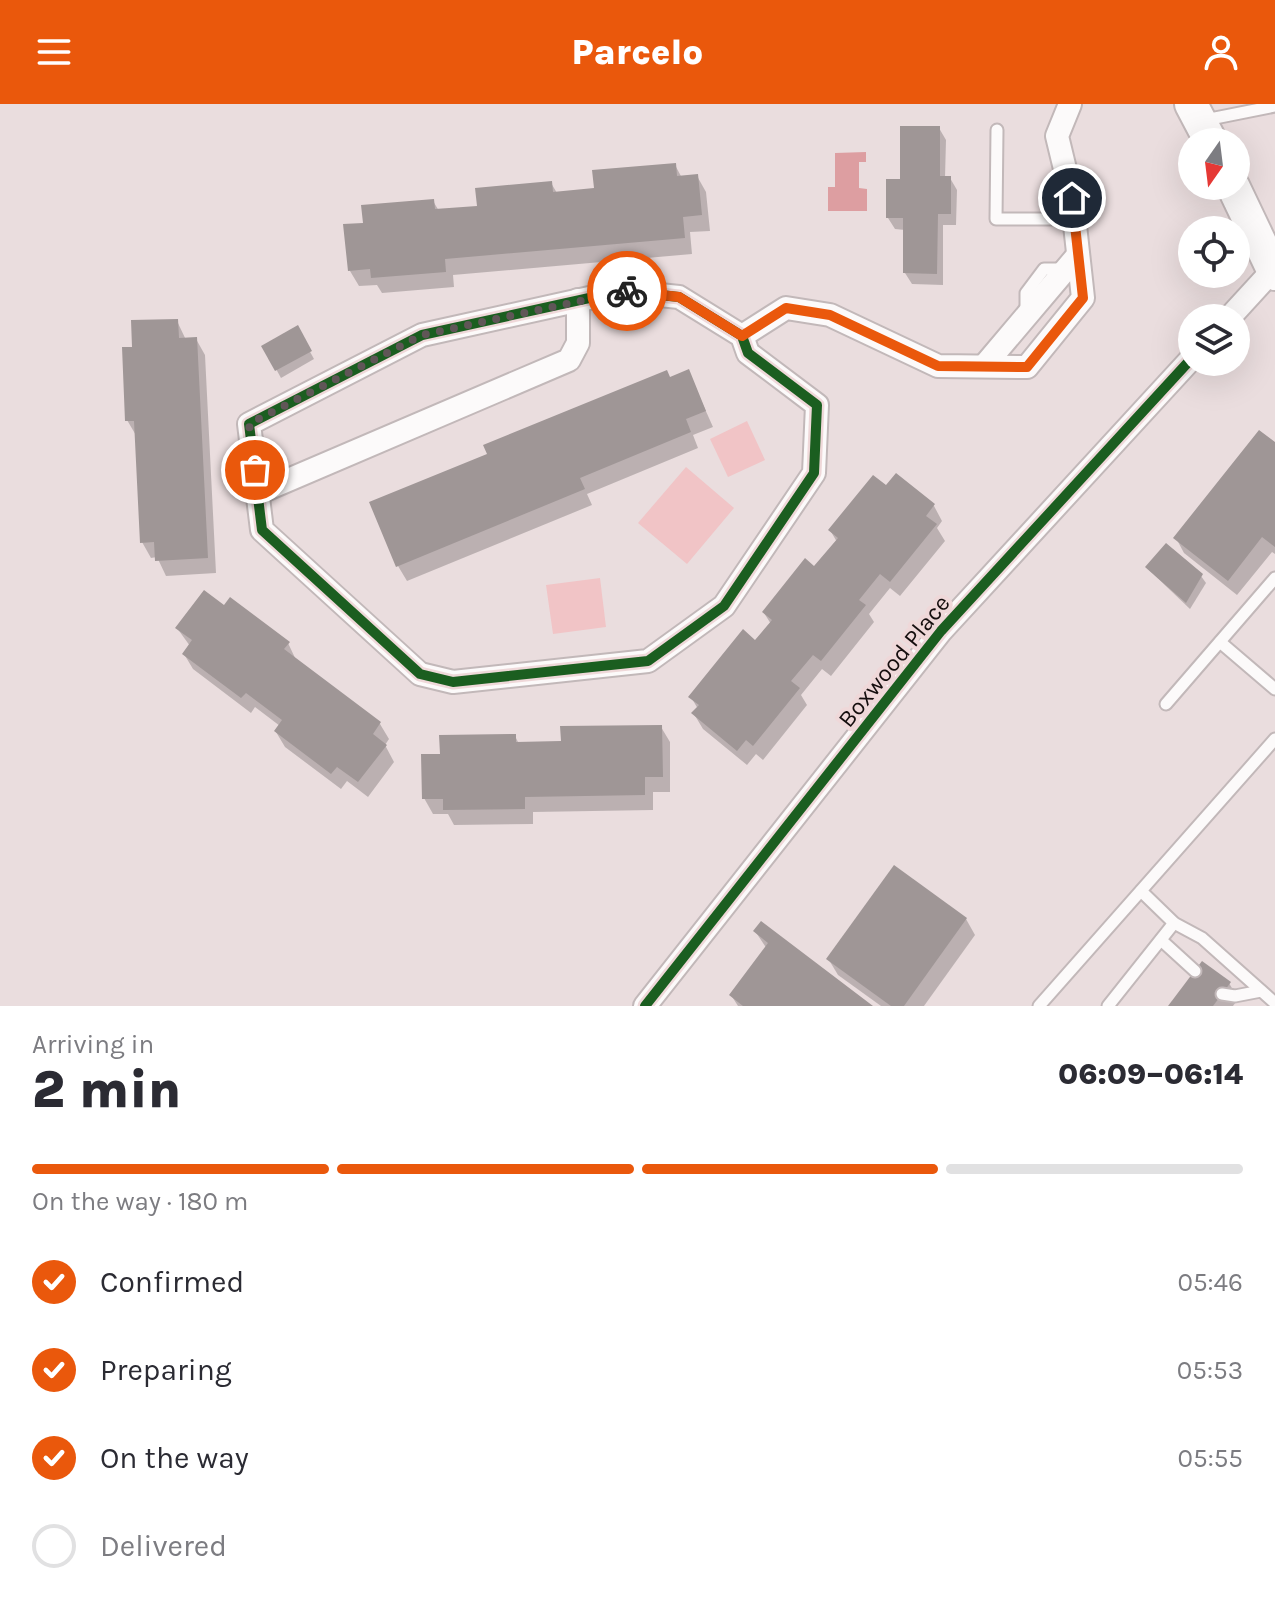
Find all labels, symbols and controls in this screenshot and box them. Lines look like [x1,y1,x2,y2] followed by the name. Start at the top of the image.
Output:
[32,30,76,74] icon: menu
[1199,30,1243,74] icon: person
[572,31,703,73] text: Parcelo
[1178,128,1250,200] north arrow
[1178,128,1250,376] map controls
[1038,164,1106,232] pin
[1050,176,1094,220] icon: home
[1178,216,1250,288] button: locate
[587,251,667,331] courier
[605,269,649,313] icon: bike
[1178,304,1250,376] button: layers
[221,436,289,504] pin
[233,448,277,492] icon: bag
[832,589,956,733] street label: Boxwood Place
[32,1029,154,1060] text: Arriving in
[1058,1056,1243,1092] text: 06:09–06:14
[32,1059,181,1120] text: 2 min
[32,1186,248,1217] text: On the way · 180 m
[32,1260,76,1304] icon: check
[100,1264,244,1300] text: Confirmed
[1177,1267,1243,1298] text: 05:46
[32,1348,76,1392] icon: check
[100,1352,232,1388] text: Preparing
[1177,1355,1243,1386] text: 05:53
[32,1436,76,1480] icon: check
[100,1440,249,1476] text: On the way
[1178,1443,1243,1474] text: 05:55
[100,1528,227,1564] text: Delivered

